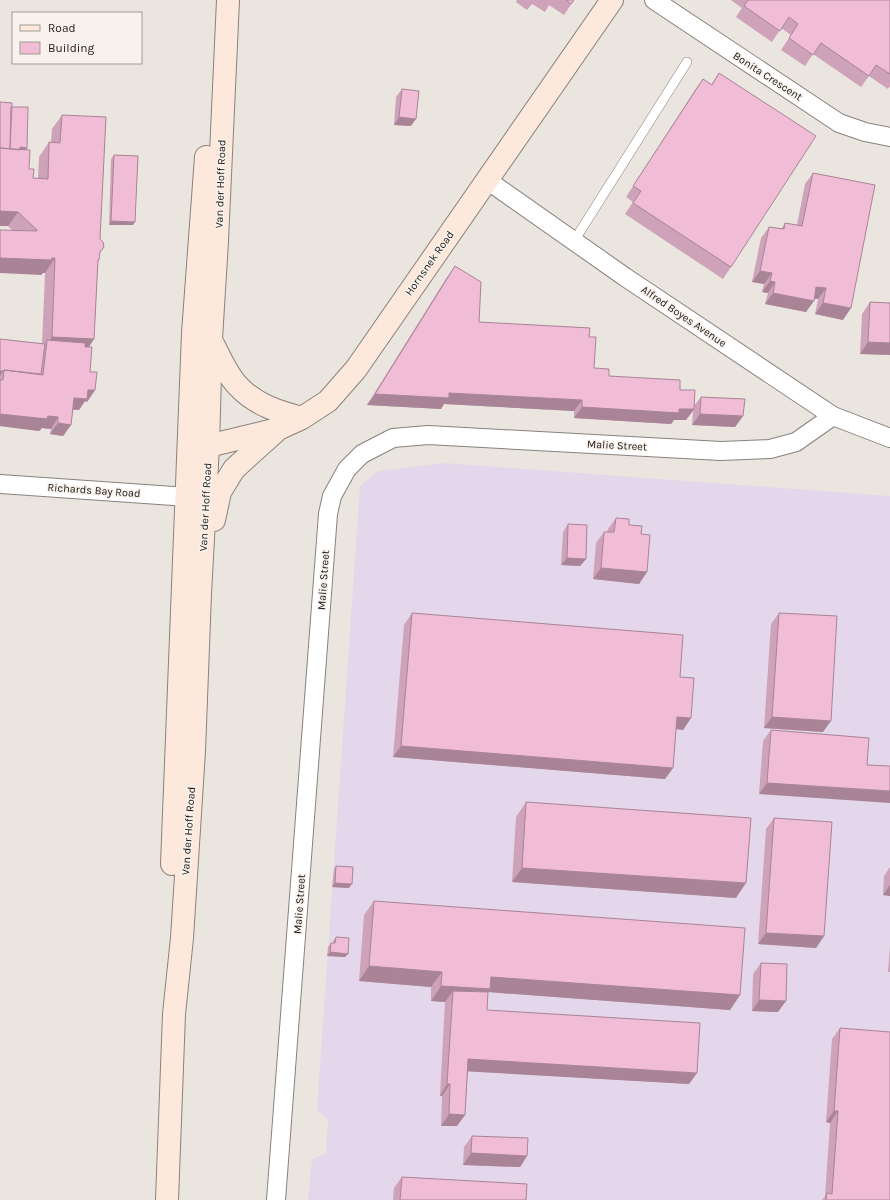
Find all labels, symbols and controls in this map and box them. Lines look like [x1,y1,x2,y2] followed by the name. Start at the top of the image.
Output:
[12,12,142,64] legend
[48,21,76,35] text: Road
[48,41,95,55] text: Building
[731,49,805,104] street label: Bonita Crescent
[212,139,229,229] street label: Van der Hoff Road
[402,228,457,298] street label: Hornsnek Road
[639,283,729,350] street label: Alfred Boyes Avenue
[587,437,647,454] street label: Malie Street
[197,462,214,552] street label: Van der Hoff Road
[47,481,141,500] street label: Richards Bay Road
[315,550,332,611] street label: Malie Street
[179,786,198,876] street label: Van der Hoff Road
[291,874,308,935] street label: Malie Street

